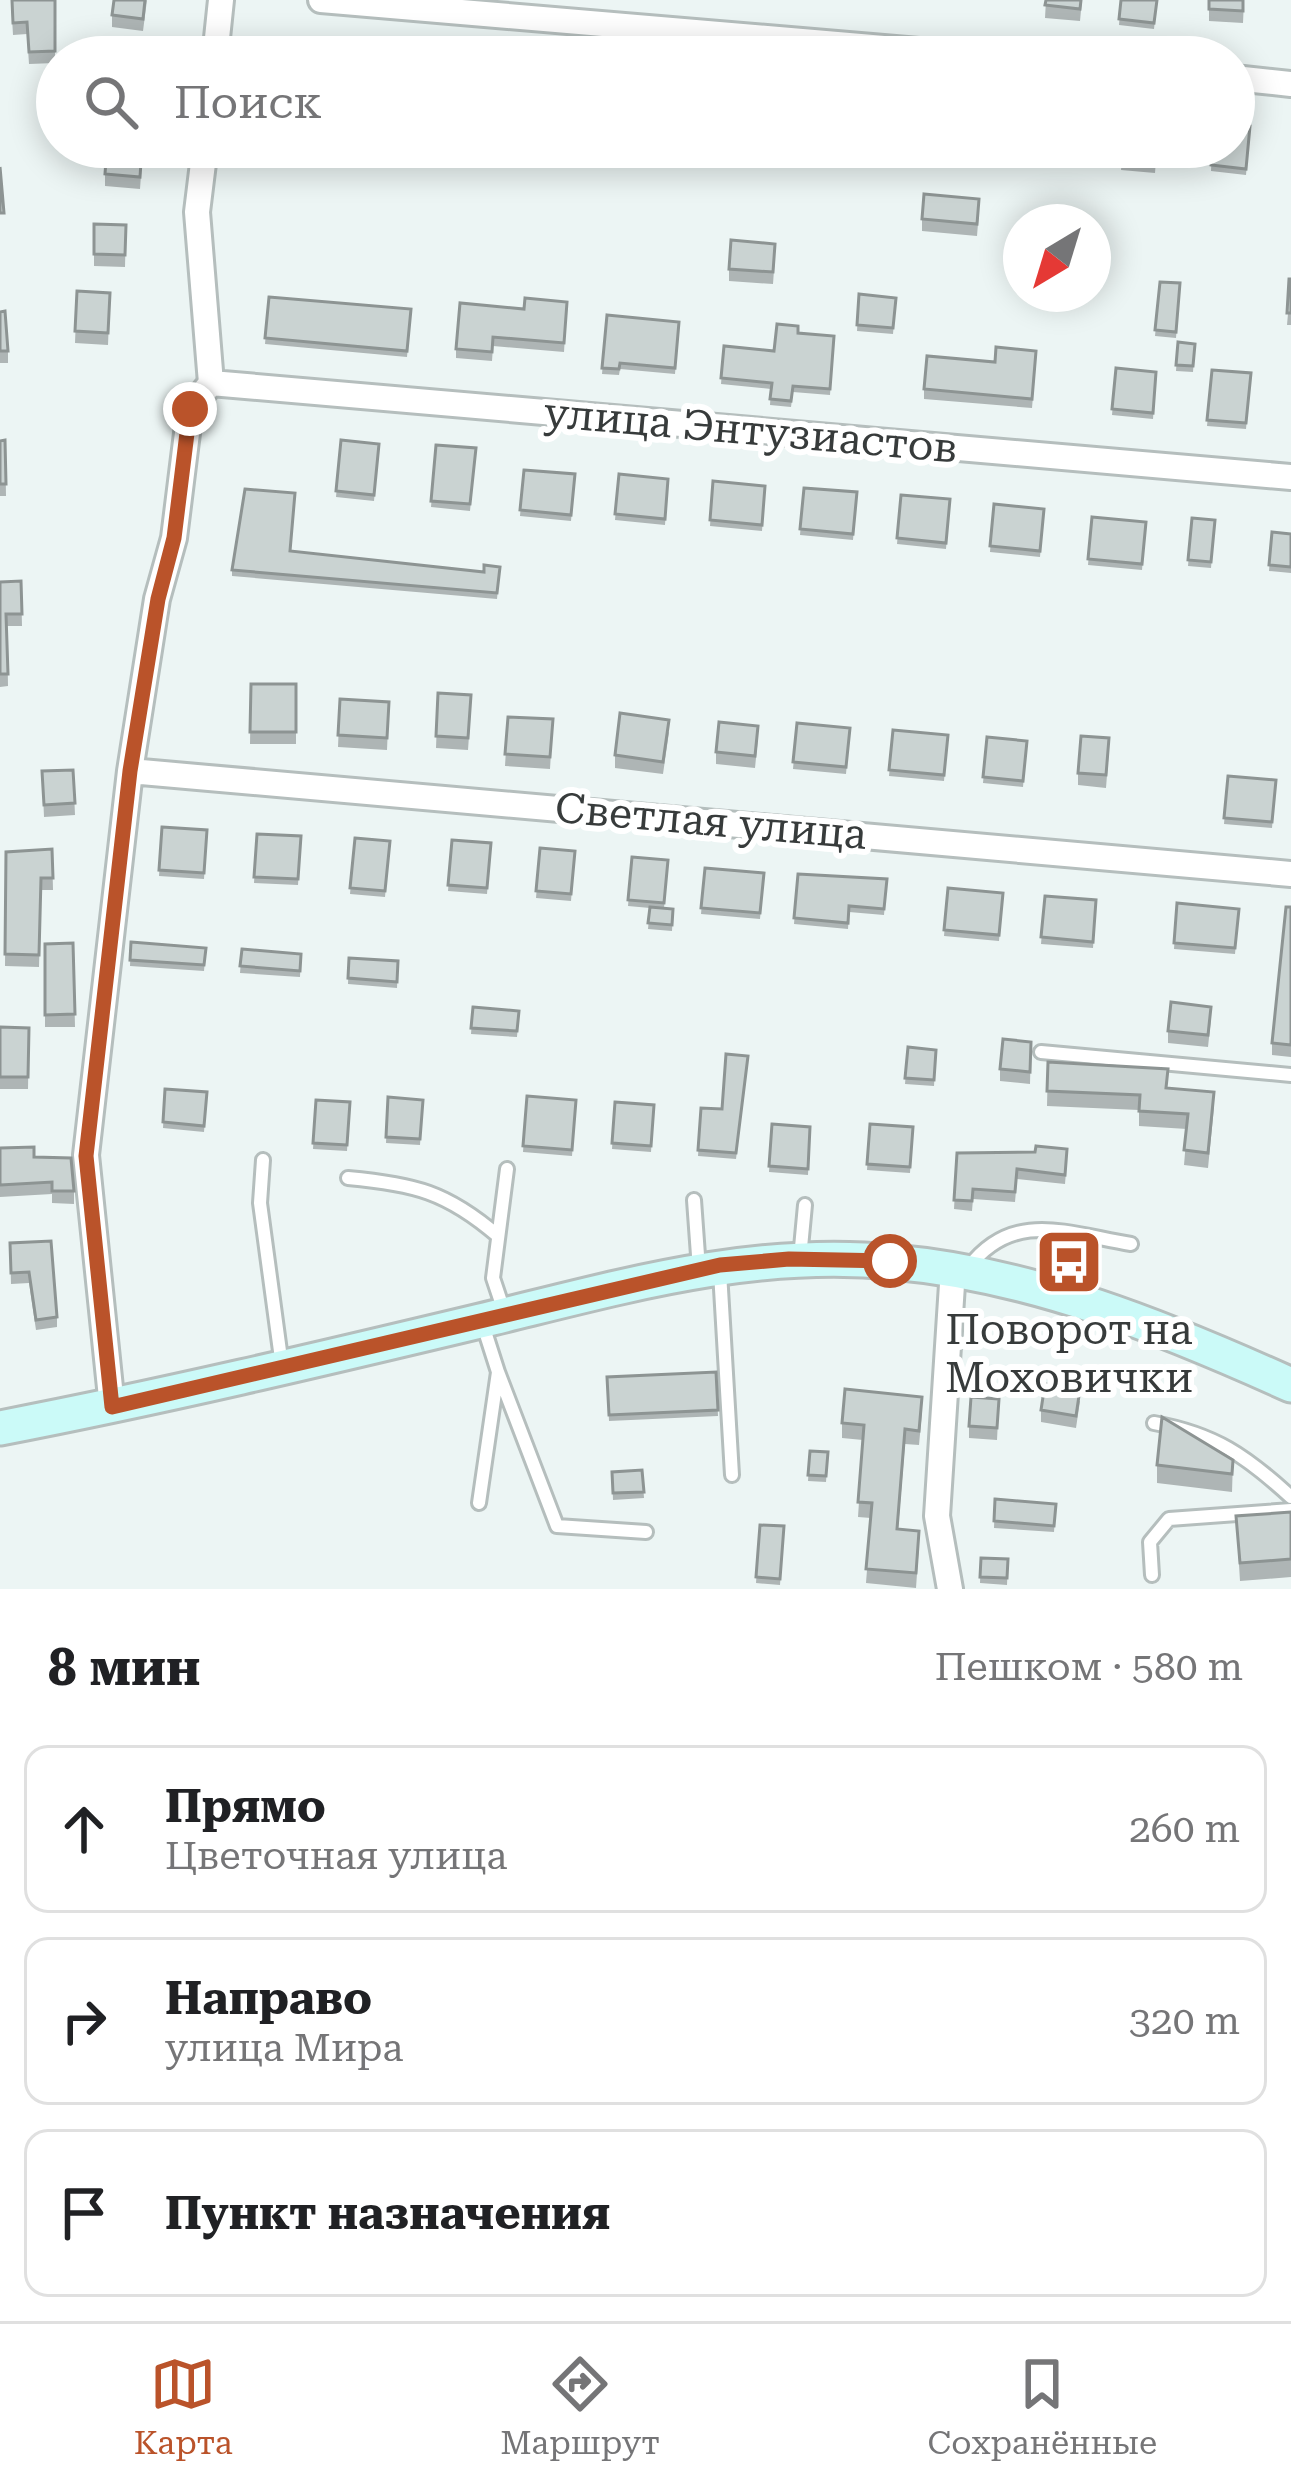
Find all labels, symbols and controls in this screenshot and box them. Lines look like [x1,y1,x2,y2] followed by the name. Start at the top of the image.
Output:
[36,36,1255,168] search box
[78,69,144,135] icon: search
[174,76,322,129] text: Поиск
[1003,204,1111,312] north arrow
[163,382,217,436] route end
[542,388,960,472] street label: улица Энтузиастов
[553,783,869,859] street label: Светлая улица
[1034,1227,1104,1297] bus stop icon: Поворот на Моховички
[863,1234,917,1288] route start
[945,1305,1193,1402] place label: Поворот на Моховички
[48,1638,200,1697] text: 8 мин
[935,1644,1243,1690] text: Пешком · 580 m
[165,1780,326,1833] text: Прямо
[51,1796,117,1862] icon: ahead
[1129,1806,1240,1852] text: 260 m
[165,1833,507,1879] text: Цветочная улица
[165,1972,372,2025] text: Направо
[51,1988,117,2054] icon: right
[1129,1998,1240,2044] text: 320 m
[165,2025,403,2071] text: улица Мира
[51,2180,117,2246] icon: arrive
[165,2187,610,2240] text: Пункт назначения
[134,2351,233,2462] tab: Карта
[500,2351,660,2462] tab: Маршрут
[928,2351,1157,2462] tab: Сохранённые

